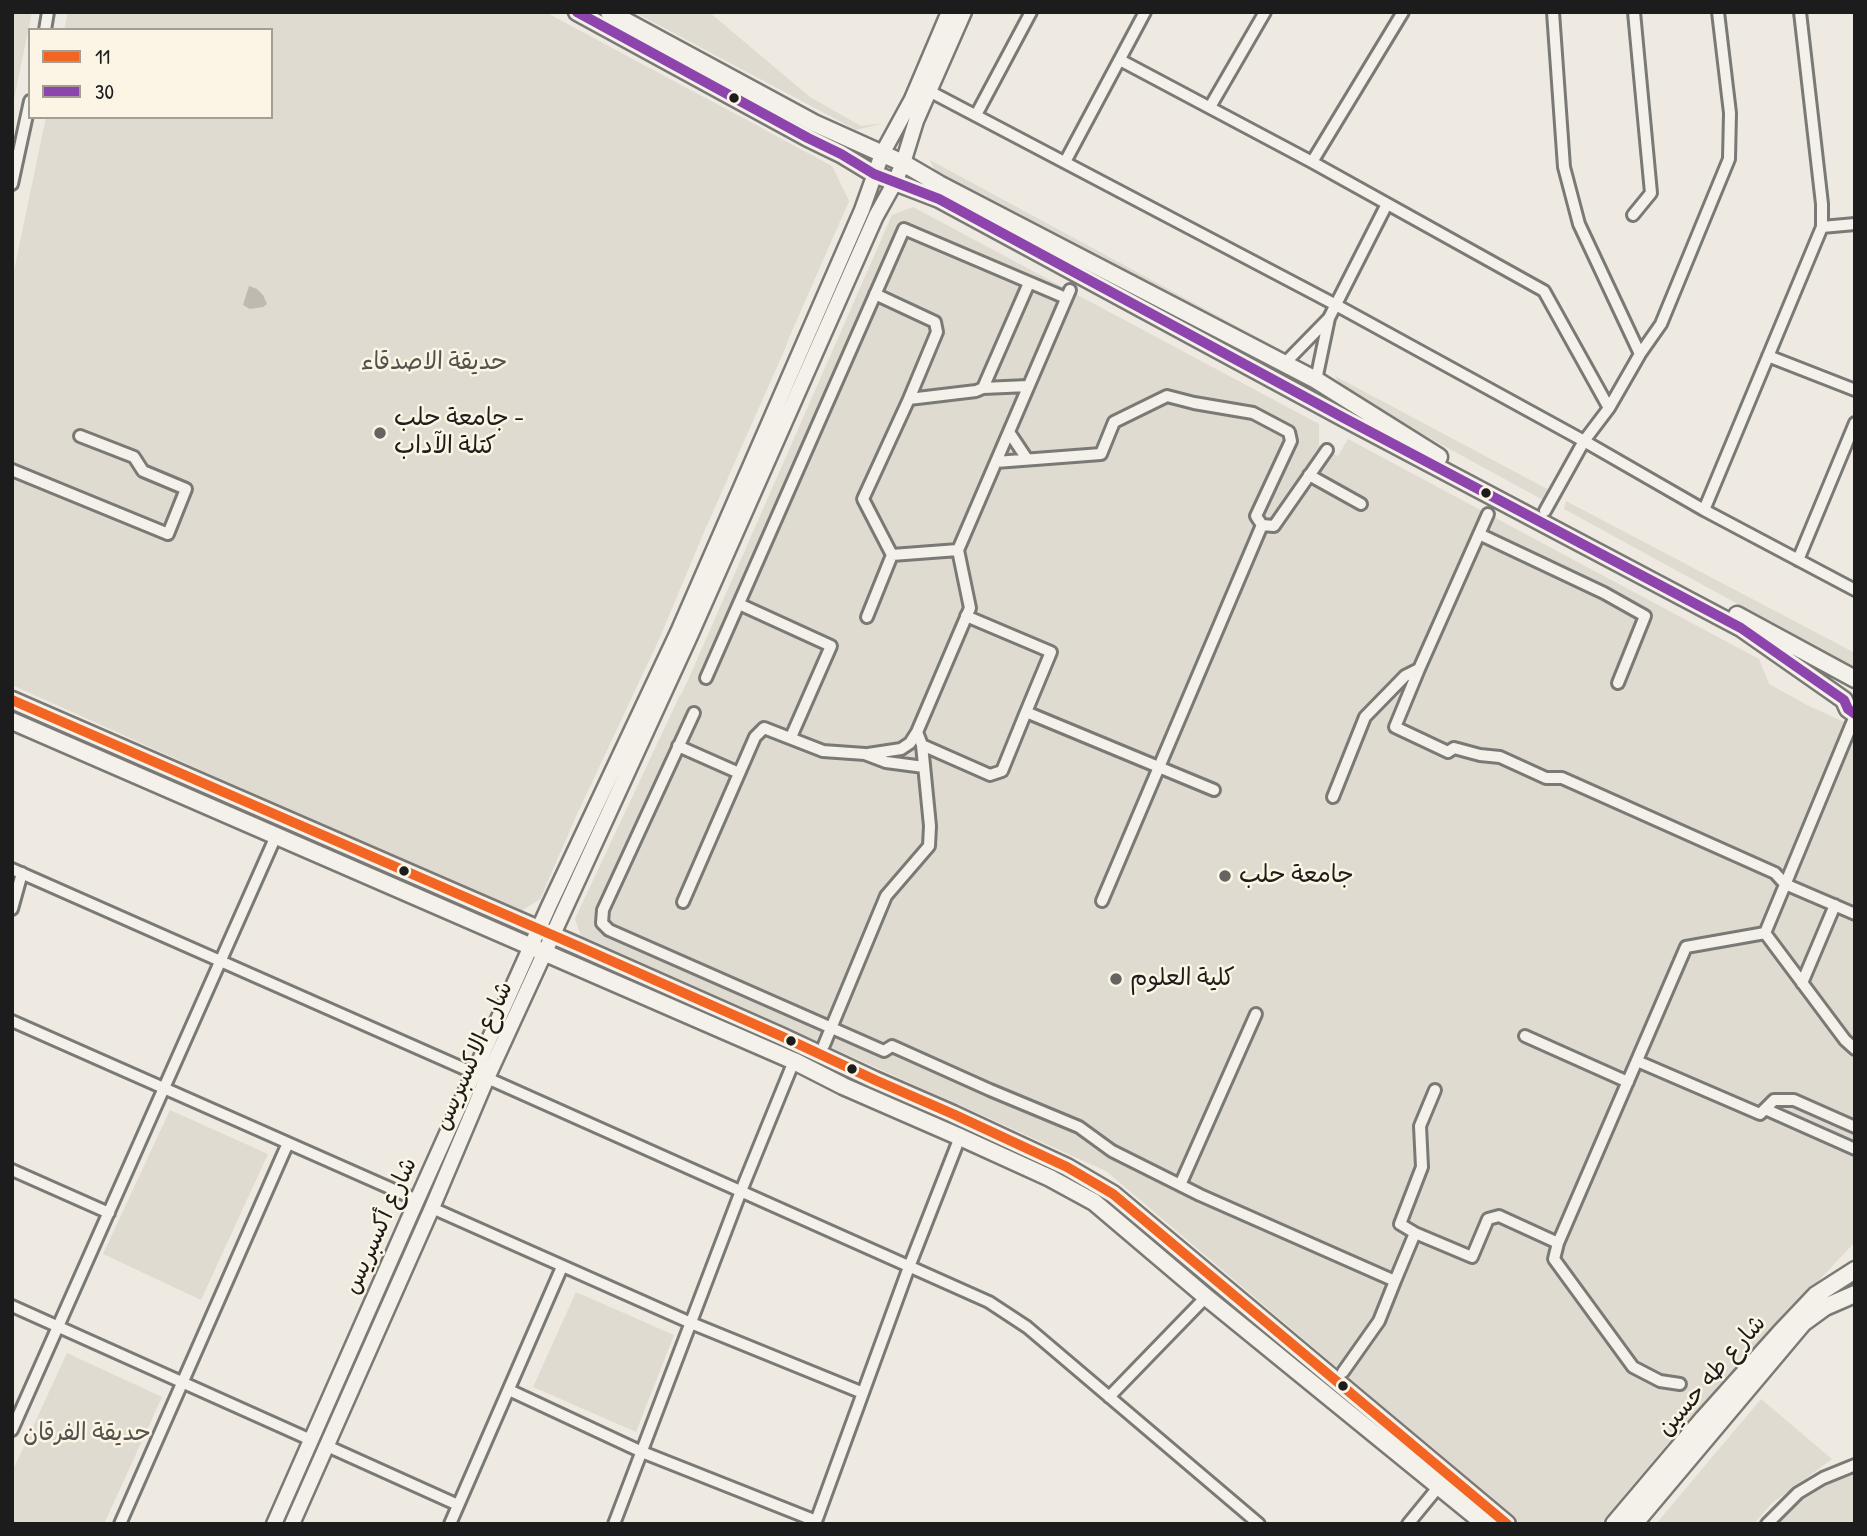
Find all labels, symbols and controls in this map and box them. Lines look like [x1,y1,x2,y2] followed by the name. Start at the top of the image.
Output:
[28,28,273,119] legend
[95,42,110,71] text: 11
[95,77,114,106] text: 30
[727,91,741,105] unlabelled marker
[361,349,507,377] park label: حديقة الاصدقاء
[394,405,524,461] place label: جامعة حلب - كتلة الآداب
[372,425,388,441] marker: جامعة حلب - كتلة الآداب
[1479,486,1493,500] unlabelled marker
[1239,862,1354,890] place label: جامعة حلب
[397,864,411,878] unlabelled marker
[1217,868,1233,884] marker: جامعة حلب
[1130,965,1235,993] place label: كلية العلوم
[1108,971,1124,987] marker: كلية العلوم
[428,977,520,1135] street label: شارع الاكسبريس
[784,1034,798,1048] unlabelled marker
[845,1062,859,1076] unlabelled marker
[338,1153,424,1299] street label: شارع أكسبريس
[1652,1310,1772,1442] street label: شارع طه حسين
[1336,1379,1350,1393] unlabelled marker
[23,1420,151,1448] park label: حديقة الفرقان

